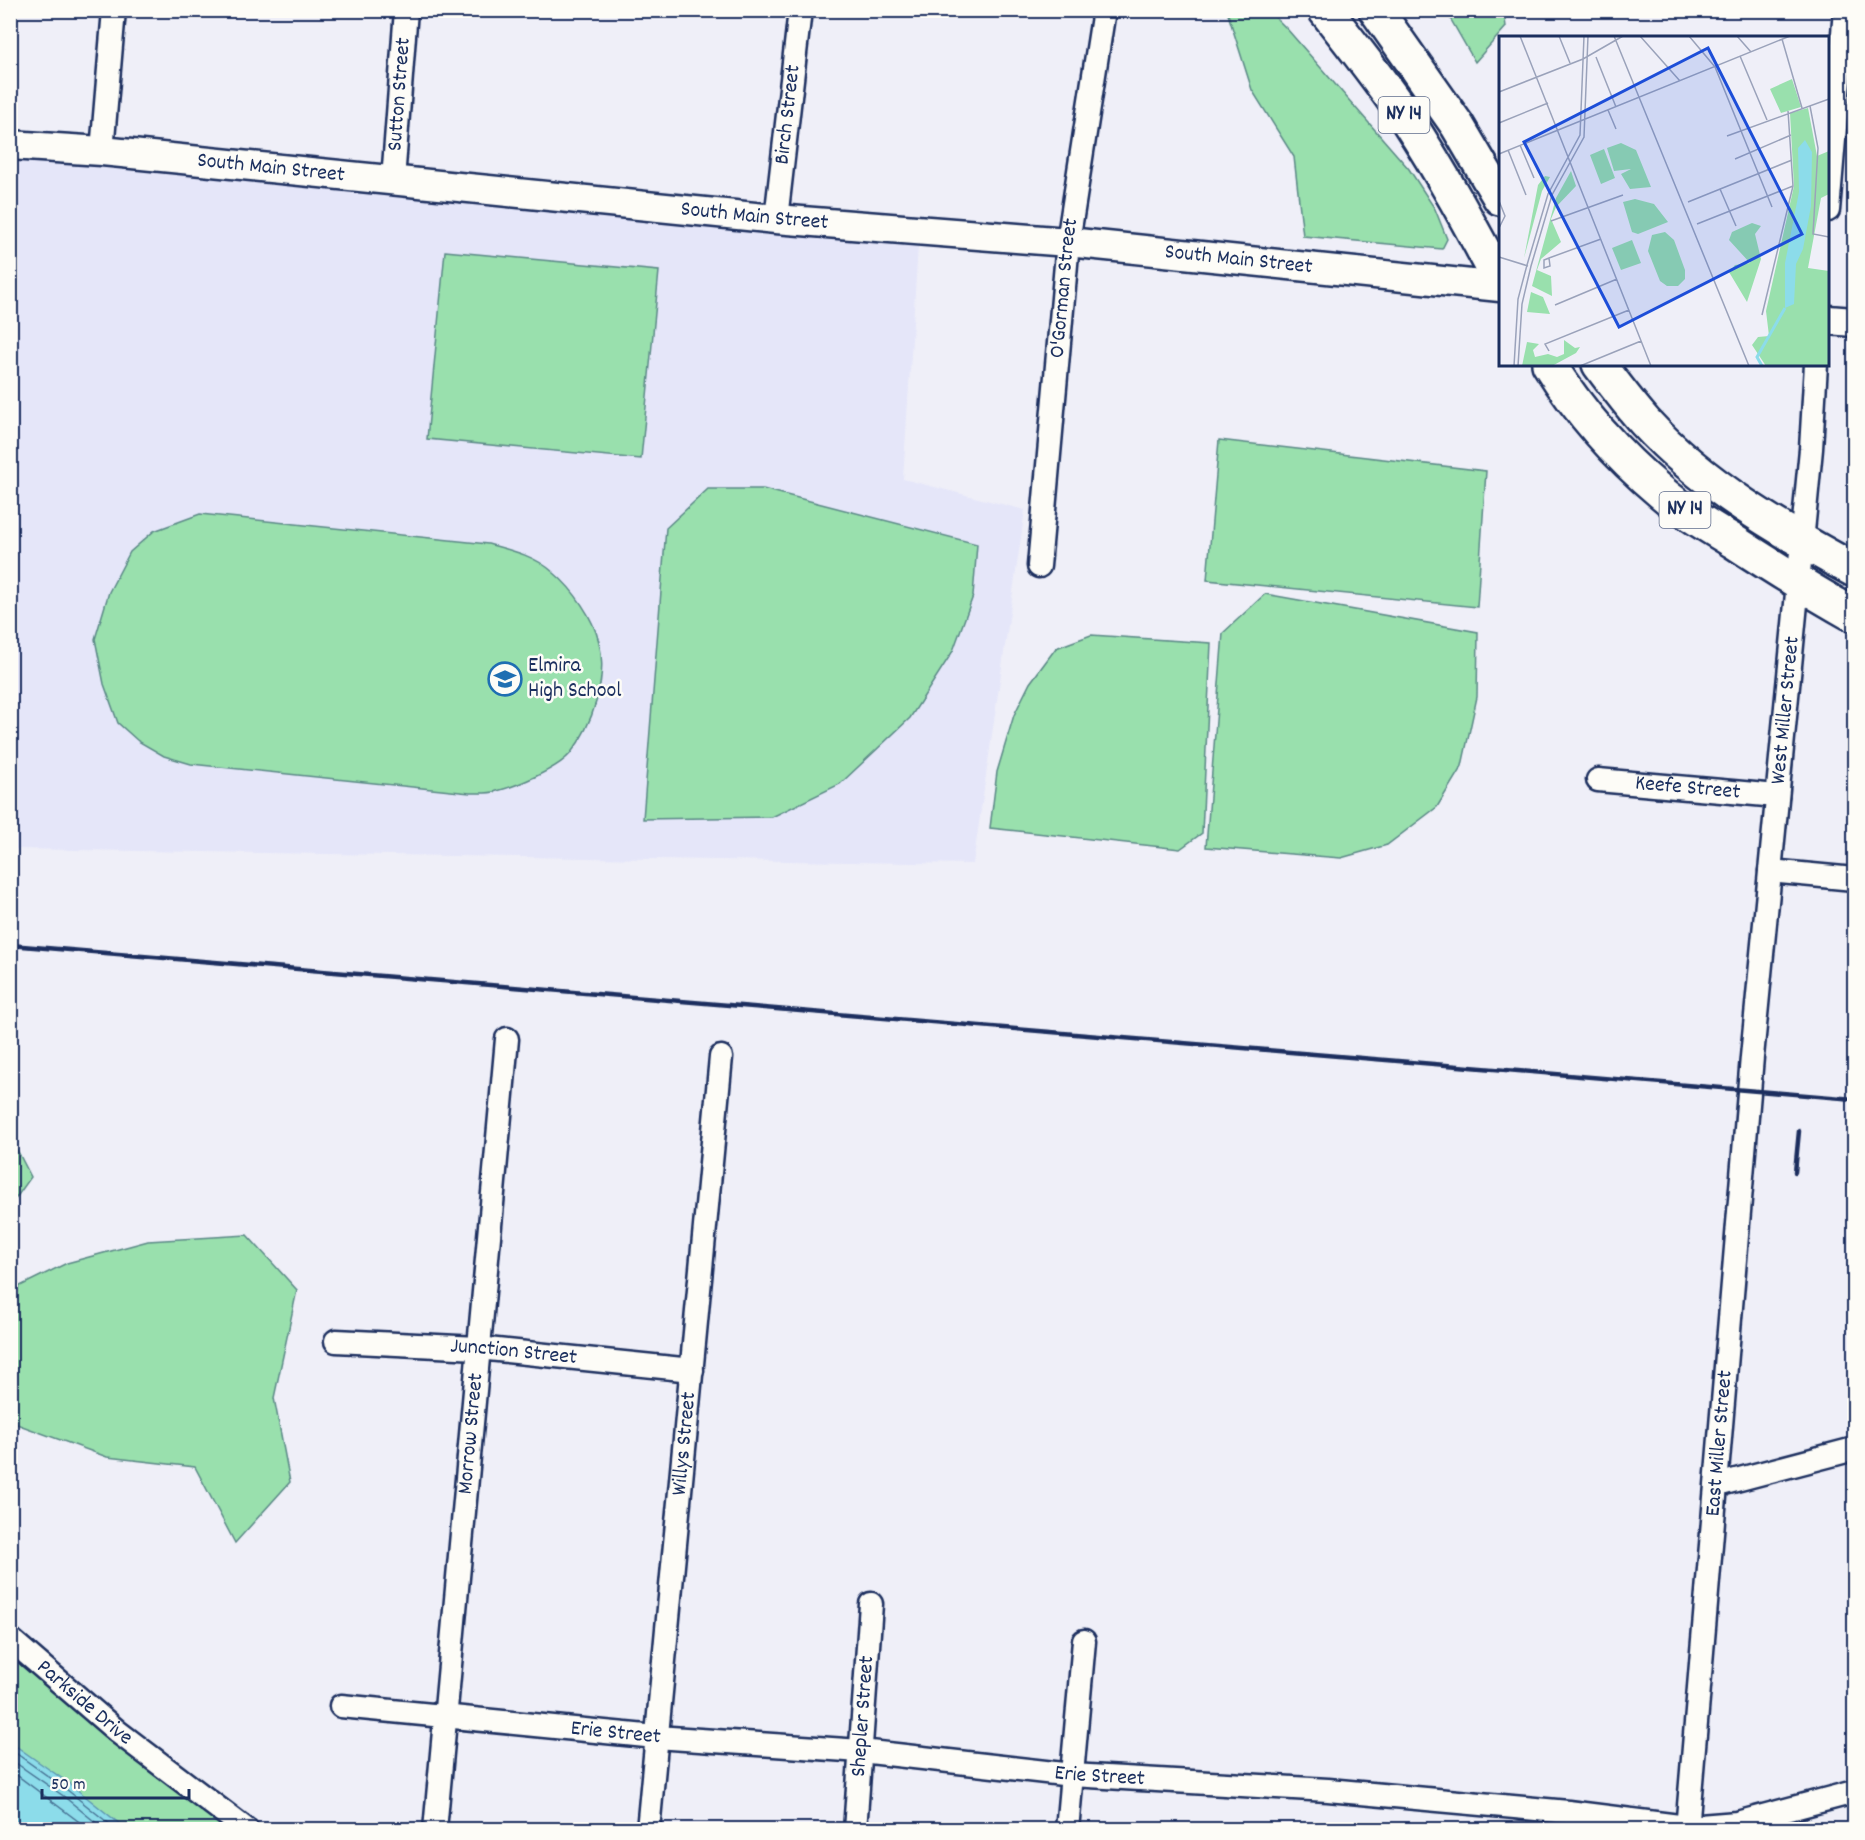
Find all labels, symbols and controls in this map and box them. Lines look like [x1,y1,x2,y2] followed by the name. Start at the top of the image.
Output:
[380,36,419,152] street label: Sutton Street
[1499,36,1829,366] inset map
[767,63,809,166] street label: Birch Street
[1378,97,1430,133] road number: NY 14
[196,145,346,191] street label: South Main Street
[679,194,830,239] street label: South Main Street
[1042,216,1087,359] street label: O'Gorman Street
[1163,237,1314,283] street label: South Main Street
[1660,492,1710,528] road number: NY 14
[1763,635,1808,786] street label: West Miller Street
[528,651,621,707] place label: Elmira High School
[487,661,523,697] school or university icon: Elmira High School
[1634,768,1742,808] street label: Keefe Street
[449,1331,578,1374] street label: Junction Street
[1698,1369,1741,1518] street label: East Miller Street
[450,1372,492,1496] street label: Morrow Street
[664,1391,705,1497] street label: Willys Street
[29,1653,139,1753] street label: Parkside Drive
[843,1655,883,1778] street label: Shepler Street
[569,1713,662,1753] street label: Erie Street
[1053,1758,1146,1795] street label: Erie Street
[42,1762,189,1800] scale bar
[51,1773,86,1798] text: 50 m

